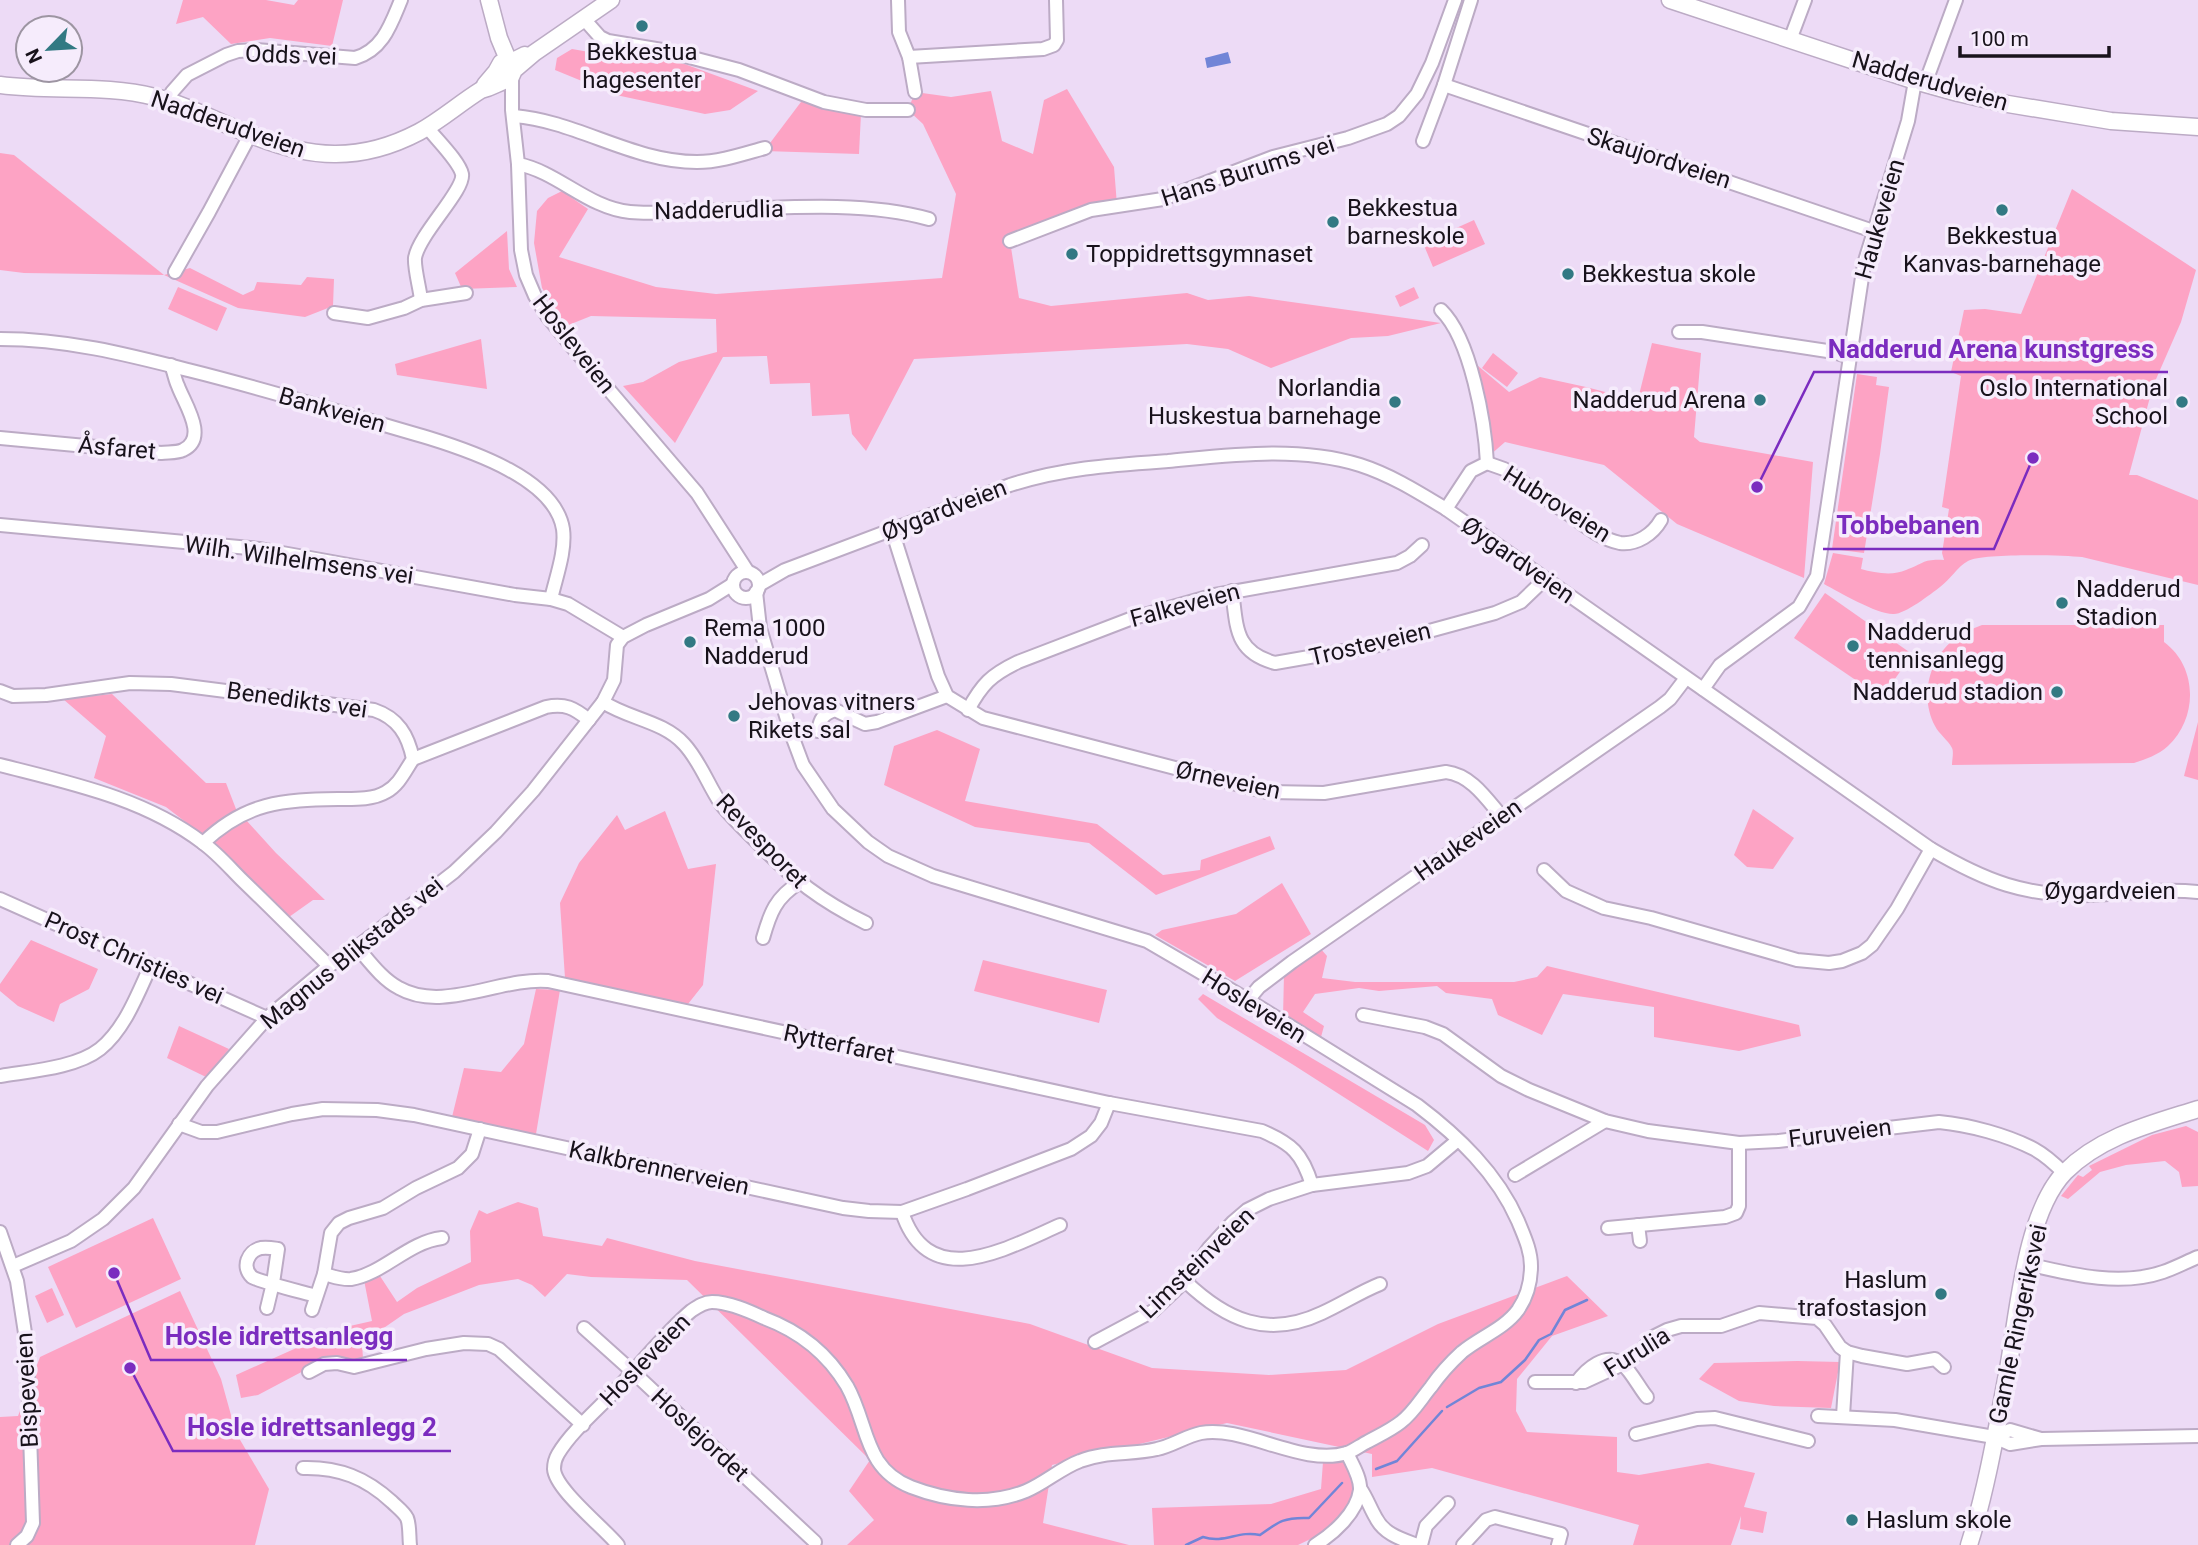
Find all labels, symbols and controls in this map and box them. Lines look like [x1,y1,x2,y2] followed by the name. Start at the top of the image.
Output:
[14,14,84,84] north arrow
[1960,14,2109,58] scale bar
[634,18,650,34] marker: Bekkestua hagesenter
[1970,27,2029,51] text: 100 m
[582,38,702,94] place label: Bekkestua hagesenter
[245,39,337,71] street label: Odds vei
[21,45,47,67] text: N
[1849,45,2011,117] street label: Nadderudveien
[147,85,309,163] street label: Nadderudveien
[1584,122,1734,194] street label: Skaujordveien
[1158,130,1338,212] street label: Hans Burums vei
[1849,156,1911,282] street label: Haukeveien
[1347,194,1464,250] place label: Bekkestua barneskole
[654,195,784,225] street label: Nadderudlia
[1994,202,2010,218] marker: Bekkestua Kanvas-barnehage
[1325,214,1341,230] marker: Bekkestua barneskole
[1903,222,2101,278] place label: Bekkestua Kanvas-barnehage
[1086,240,1313,268] place label: Toppidrettsgymnaset
[1064,246,1080,262] marker: Toppidrettsgymnaset
[1582,260,1756,288] place label: Bekkestua skole
[1560,266,1576,282] marker: Bekkestua skole
[527,289,621,399] street label: Hosleveien
[1814,325,2168,372] callout: Nadderud Arena kunstgress
[1828,334,2154,364] text: Nadderud Arena kunstgress
[1148,374,1381,430] place label: Norlandia Huskestua barnehage
[1979,374,2168,430] place label: Oslo International School
[276,381,388,439] street label: Bankveien
[1573,386,1746,414] place label: Nadderud Arena
[1752,392,1768,408] marker: Nadderud Arena
[1387,394,1403,410] marker: Norlandia Huskestua barnehage
[2174,394,2190,410] marker: Oslo International School
[77,430,157,465] street label: Åsfaret
[1498,460,1616,548] street label: Hubroveien
[877,473,1011,547] street label: Øygardveien
[1823,502,1994,549] callout: Tobbebanen
[1836,510,1980,540] text: Tobbebanen
[1456,511,1580,609] street label: Øygardveien
[183,530,415,590] street label: Wilh. Wilhelmsens vei
[2076,575,2181,631] place label: Nadderud Stadion
[1127,577,1243,633] street label: Falkeveien
[2054,595,2070,611] marker: Nadderud Stadion
[704,614,826,670] place label: Rema 1000 Nadderud
[1307,616,1433,672] street label: Trosteveien
[1867,618,2004,674] place label: Nadderud tennisanlegg
[682,634,698,650] marker: Rema 1000 Nadderud
[1845,638,1861,654] marker: Nadderud tennisanlegg
[225,676,369,724] street label: Benedikts vei
[1853,678,2043,706] place label: Nadderud stadion
[2049,684,2065,700] marker: Nadderud stadion
[748,688,915,744] place label: Jehovas vitners Rikets sal
[726,708,742,724] marker: Jehovas vitners Rikets sal
[1173,755,1283,805] street label: Ørneveien
[710,788,814,894] street label: Revesporet
[1409,793,1527,887] street label: Haukeveien
[255,871,449,1035] street label: Magnus Blikstads vei
[2044,877,2176,905] street label: Øygardveien
[40,906,228,1010] street label: Prost Christies vei
[1197,963,1311,1049] street label: Hosleveien
[781,1019,897,1069] street label: Rytterfaret
[1787,1113,1893,1153] street label: Furuveien
[566,1135,752,1201] street label: Kalkbrennerveien
[1134,1202,1260,1324] street label: Limsteinveien
[1983,1222,2053,1426] street label: Gamle Ringeriksvei
[1798,1266,1927,1322] place label: Haslum trafostasjon
[1933,1286,1949,1302] marker: Haslum trafostasjon
[594,1308,696,1412] street label: Hosleveien
[151,1313,407,1360] callout: Hosle idrettsanlegg
[165,1321,393,1351] text: Hosle idrettsanlegg
[1599,1321,1675,1383] street label: Furulia
[10,1332,44,1448] street label: Bispeveien
[645,1383,755,1487] street label: Hoslejordet
[173,1404,451,1451] callout: Hosle idrettsanlegg 2
[187,1412,437,1442] text: Hosle idrettsanlegg 2
[1866,1506,2011,1534] place label: Haslum skole
[1844,1512,1860,1528] marker: Haslum skole

